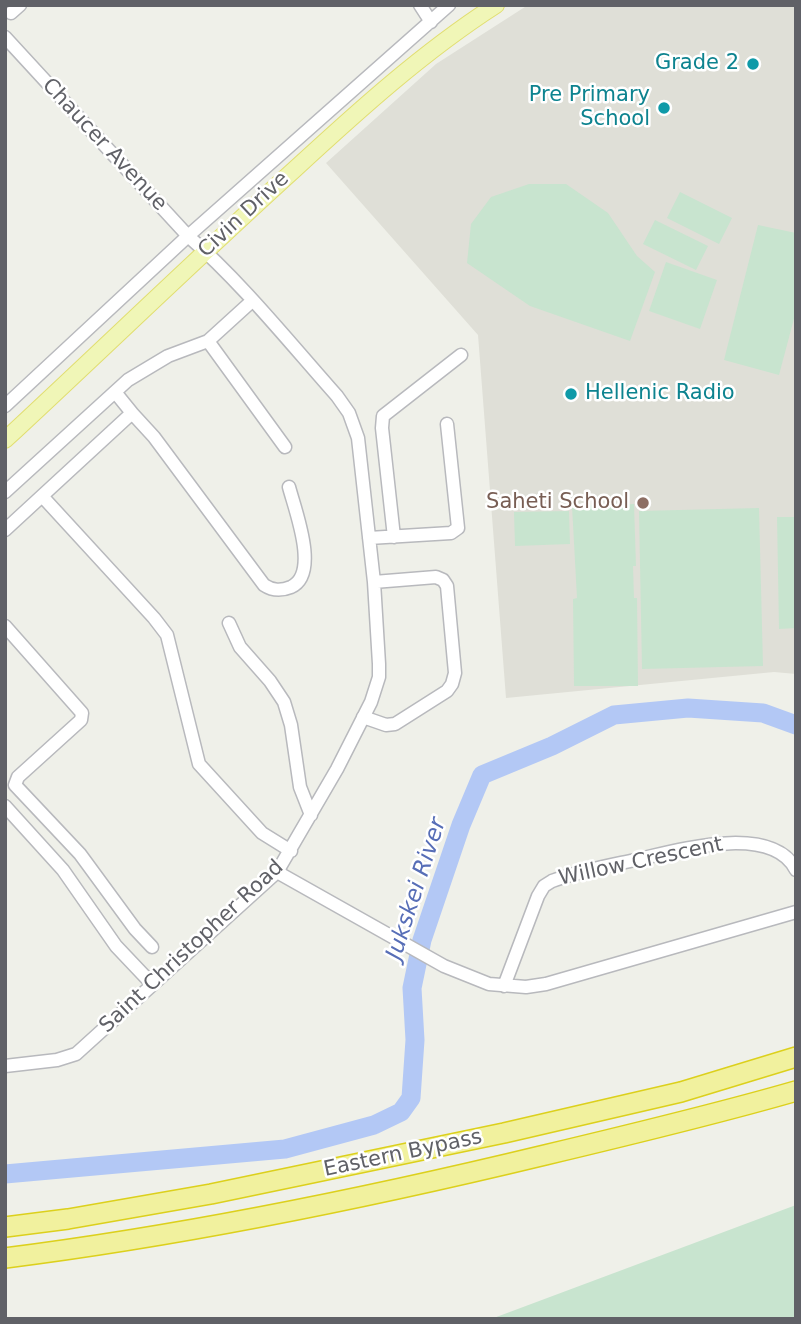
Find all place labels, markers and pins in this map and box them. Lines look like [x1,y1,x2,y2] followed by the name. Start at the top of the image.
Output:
[655,51,739,77] place label: Grade 2
[745,56,761,72] marker: Grade 2
[529,83,650,133] place label: Pre Primary School
[656,100,672,116] marker: Pre Primary School
[585,381,735,407] place label: Hellenic Radio
[563,386,579,402] marker: Hellenic Radio
[486,490,629,516] place label: Saheti School
[635,495,651,511] marker: Saheti School

